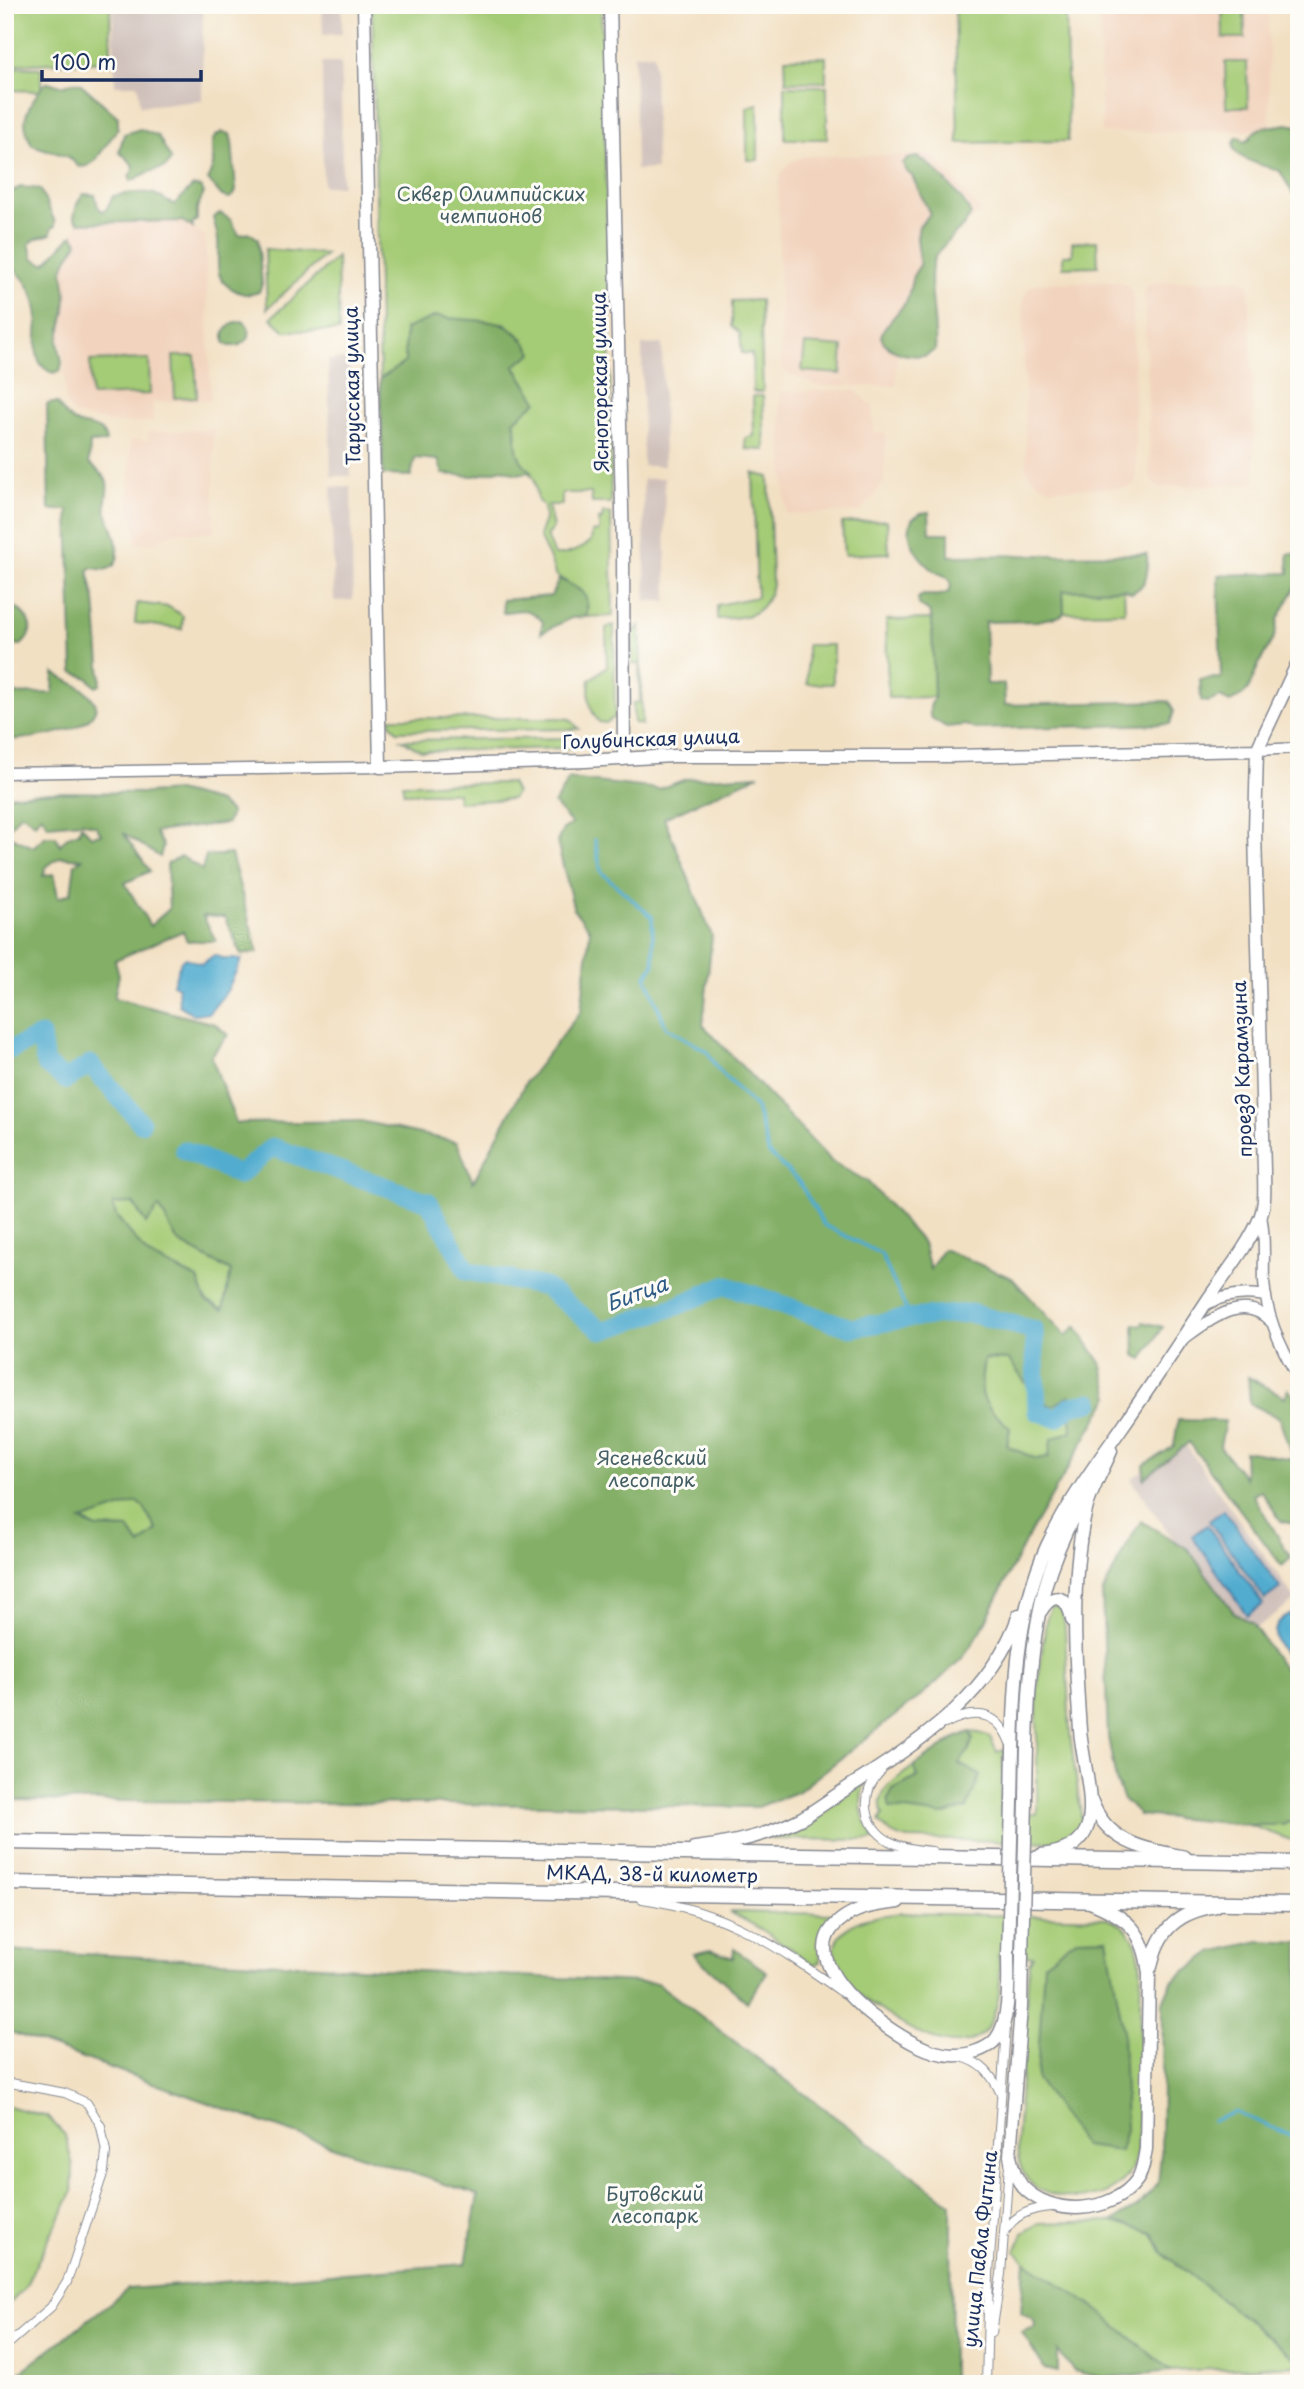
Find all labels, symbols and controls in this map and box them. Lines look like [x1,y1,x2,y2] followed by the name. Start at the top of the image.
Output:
[42,38,201,82] scale bar
[52,45,116,77] text: 100 m
[397,179,585,229] park label: Сквер Олимпийских чемпионов
[583,292,615,472] street label: Ясногорская улица
[336,306,366,466] street label: Тарусская улица
[562,721,740,755] street label: Голубинская улица
[1224,980,1258,1158] street label: проезд Карамзина
[601,1266,672,1318] water label: Битца
[597,1443,707,1493] park label: Ясеневский лесопарк
[546,1857,758,1889] street label: МКАД, 38-й километр
[955,2149,1003,2349] street label: улица Павла Фитина
[606,2179,704,2229] park label: Бутовский лесопарк

